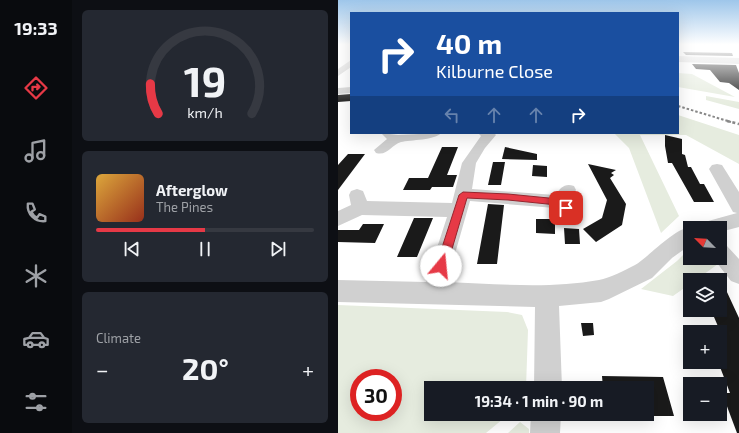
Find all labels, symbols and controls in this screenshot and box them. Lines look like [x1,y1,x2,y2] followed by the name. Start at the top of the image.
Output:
[14,17,58,39] text: 19:33
[436,26,502,60] text: 40 m
[370,28,422,80] icon: right
[184,54,226,104] text: 19
[436,60,553,82] text: Kilburne Close
[22,74,50,102] icon: directions
[187,103,223,120] text: km/h
[441,104,463,126] icon: left
[483,104,505,126] icon: ahead
[525,104,547,126] icon: ahead
[567,104,589,126] icon: right
[22,137,50,165] icon: music
[156,181,228,199] text: Afterglow
[549,191,583,225] pin
[555,197,577,219] icon: arrive
[22,199,50,227] icon: phone
[156,199,213,215] text: The Pines
[683,221,727,265] north arrow
[683,221,727,421] map controls
[121,238,143,260] icon: previous
[194,238,216,260] icon: pause
[267,238,289,260] icon: next
[420,245,462,287] position arrow
[22,262,50,290] icon: climate
[683,273,727,317] button: layers
[22,325,50,353] icon: car
[683,325,727,369] button: +
[96,330,141,346] text: Climate
[182,350,229,386] text: 20°
[96,356,109,382] text: −
[302,356,314,382] text: +
[350,369,402,421] speed limit sign: 30
[683,377,727,421] button: −
[22,388,50,416] icon: filters
[475,392,603,410] text: 19:34 · 1 min · 90 m

